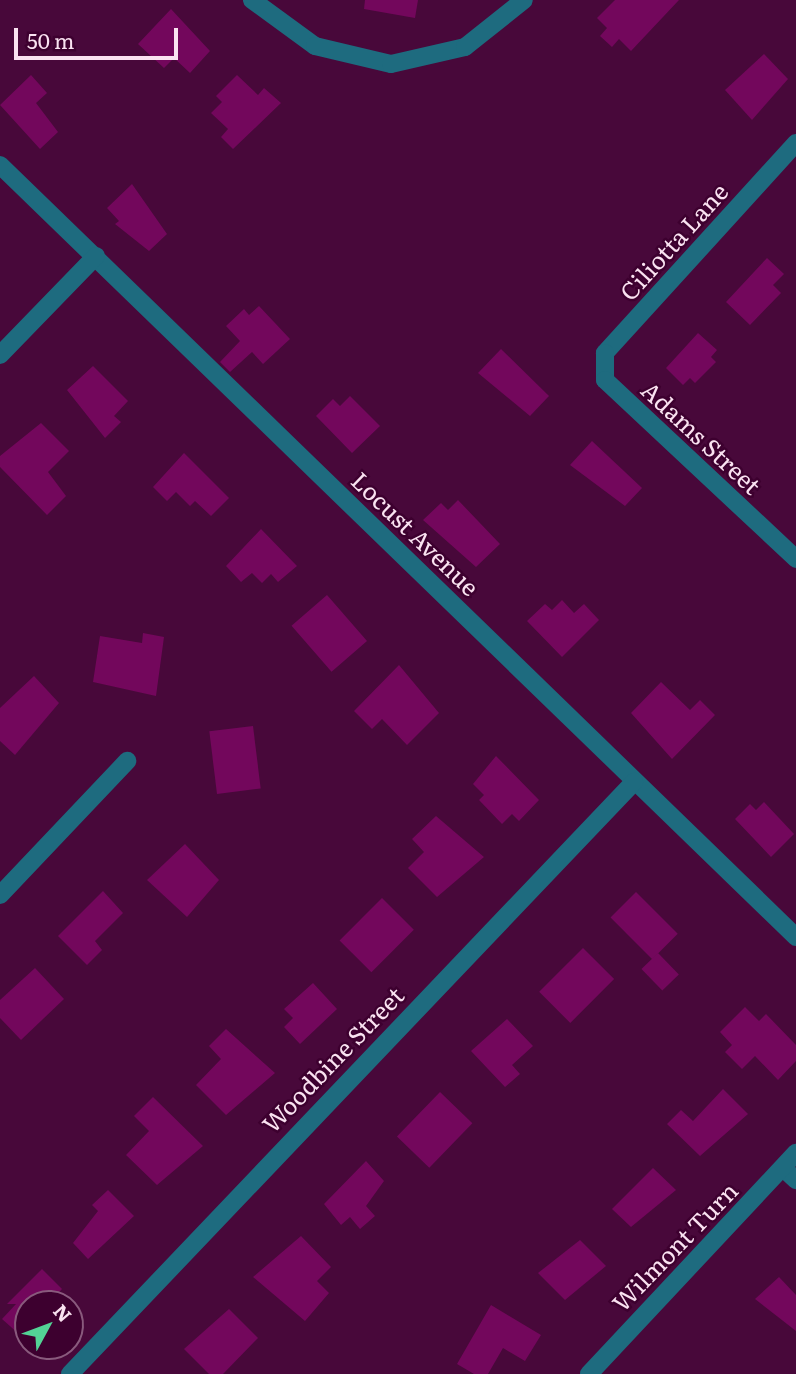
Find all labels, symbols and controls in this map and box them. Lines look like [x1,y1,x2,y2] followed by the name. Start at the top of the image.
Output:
[18,14,182,58] scale bar
[27,24,74,55] text: 50 m
[613,177,733,305] street label: Ciliotta Lane
[637,375,767,499] street label: Adams Street
[346,465,486,601] street label: Locust Avenue
[255,980,409,1138] street label: Woodbine Street
[605,1176,743,1316] street label: Wilmont Turn
[14,1290,84,1360] north arrow
[48,1297,79,1328] text: N

